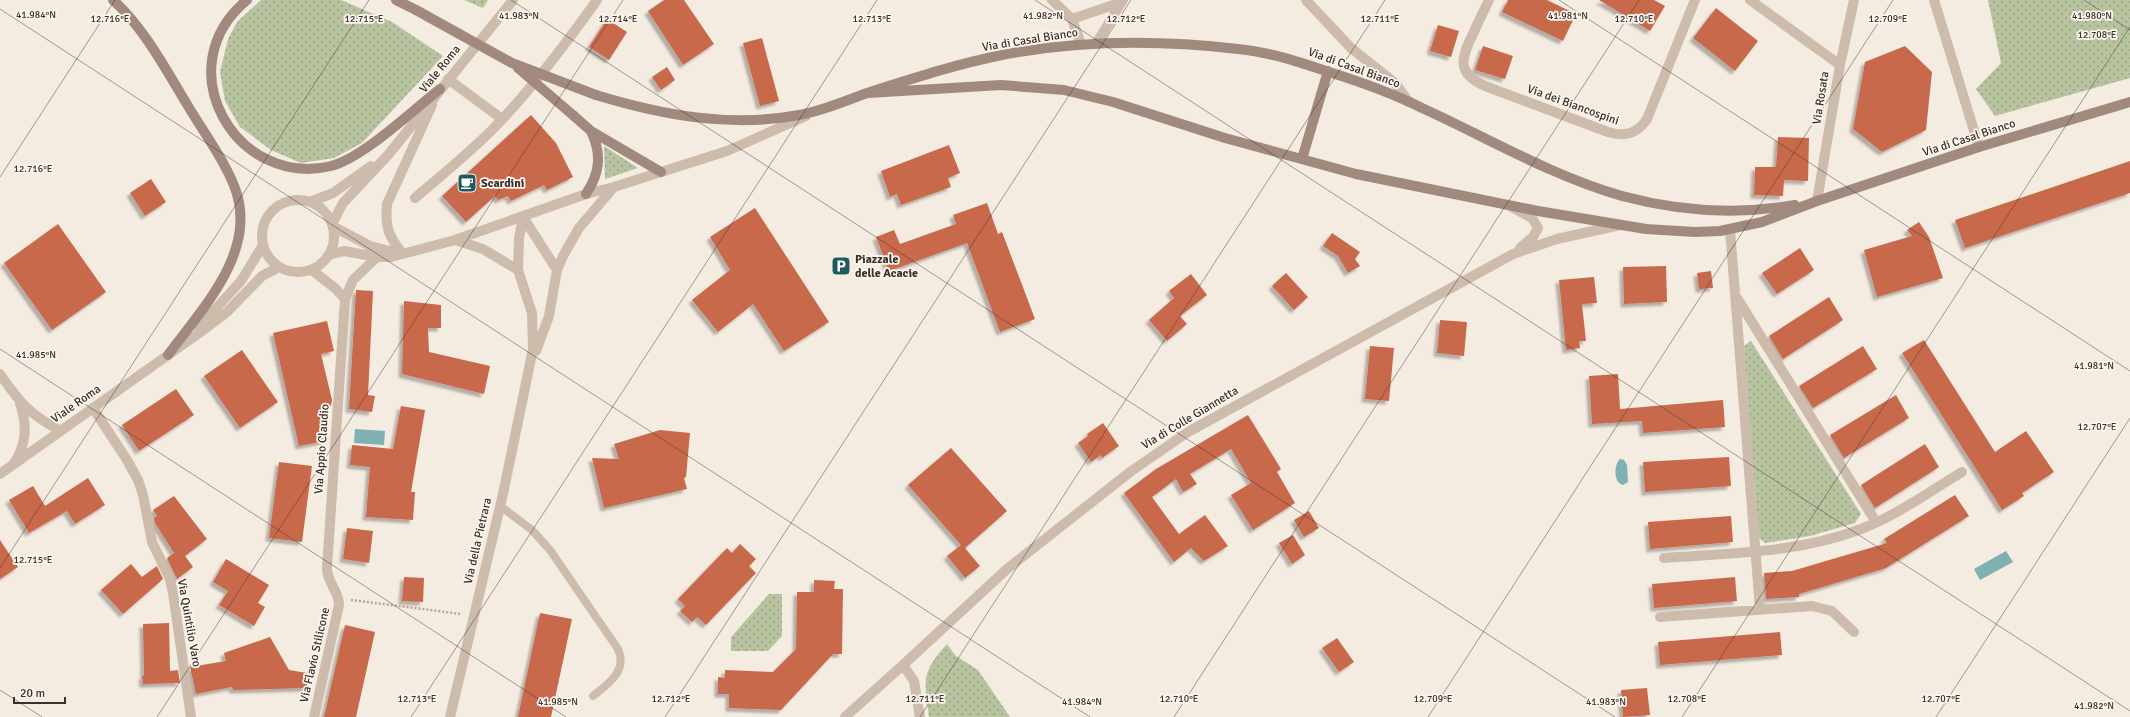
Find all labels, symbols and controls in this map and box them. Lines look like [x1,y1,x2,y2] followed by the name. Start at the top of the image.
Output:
[16,9,56,21] text: 41.984°N
[499,10,539,22] text: 41.983°N
[1023,10,1063,22] text: 41.982°N
[1548,10,1588,22] text: 41.981°N
[2072,10,2112,22] text: 41.980°N
[91,13,130,25] text: 12.716°E
[345,13,384,25] text: 12.715°E
[599,13,638,25] text: 12.714°E
[853,13,892,25] text: 12.713°E
[1107,13,1146,25] text: 12.712°E
[1361,13,1400,25] text: 12.711°E
[1615,13,1654,25] text: 12.710°E
[1869,13,1908,25] text: 12.709°E
[981,25,1079,55] street label: Via di Casal Bianco
[2078,29,2117,41] text: 12.708°E
[416,42,464,96] street label: Viale Roma
[1306,44,1402,92] street label: Via di Casal Bianco
[1809,70,1833,126] street label: Via Rosata
[1525,81,1621,129] street label: Via dei Biancospini
[1921,116,2017,160] street label: Via di Casal Bianco
[14,163,53,175] text: 12.716°E
[456,172,478,194] cafe icon: Scardini
[481,176,524,191] place label: Scardini
[855,252,918,281] place label: Piazzale delle Acacie
[830,255,852,277] parking icon: Piazzale delle Acacie
[16,349,56,361] text: 41.985°N
[2074,360,2114,372] text: 41.981°N
[48,381,104,427] street label: Viale Roma
[1139,383,1241,453] street label: Via di Colle Giannetta
[311,403,333,495] street label: Via Appio Claudio
[2078,421,2117,433] text: 12.707°E
[461,496,495,586] street label: Via della Pietrara
[14,554,53,566] text: 12.715°E
[174,578,204,668] street label: Via Quintilio Varo
[297,606,333,704] street label: Via Flavio Stilicone
[14,679,65,705] scale bar
[20,686,45,701] text: 20 m
[398,693,437,705] text: 12.713°E
[652,693,691,705] text: 12.712°E
[906,693,945,705] text: 12.711°E
[1160,693,1199,705] text: 12.710°E
[1414,693,1453,705] text: 12.709°E
[1668,693,1707,705] text: 12.708°E
[1922,693,1961,705] text: 12.707°E
[538,696,578,708] text: 41.985°N
[1062,696,1102,708] text: 41.984°N
[1586,696,1626,708] text: 41.983°N
[2074,700,2114,712] text: 41.982°N

